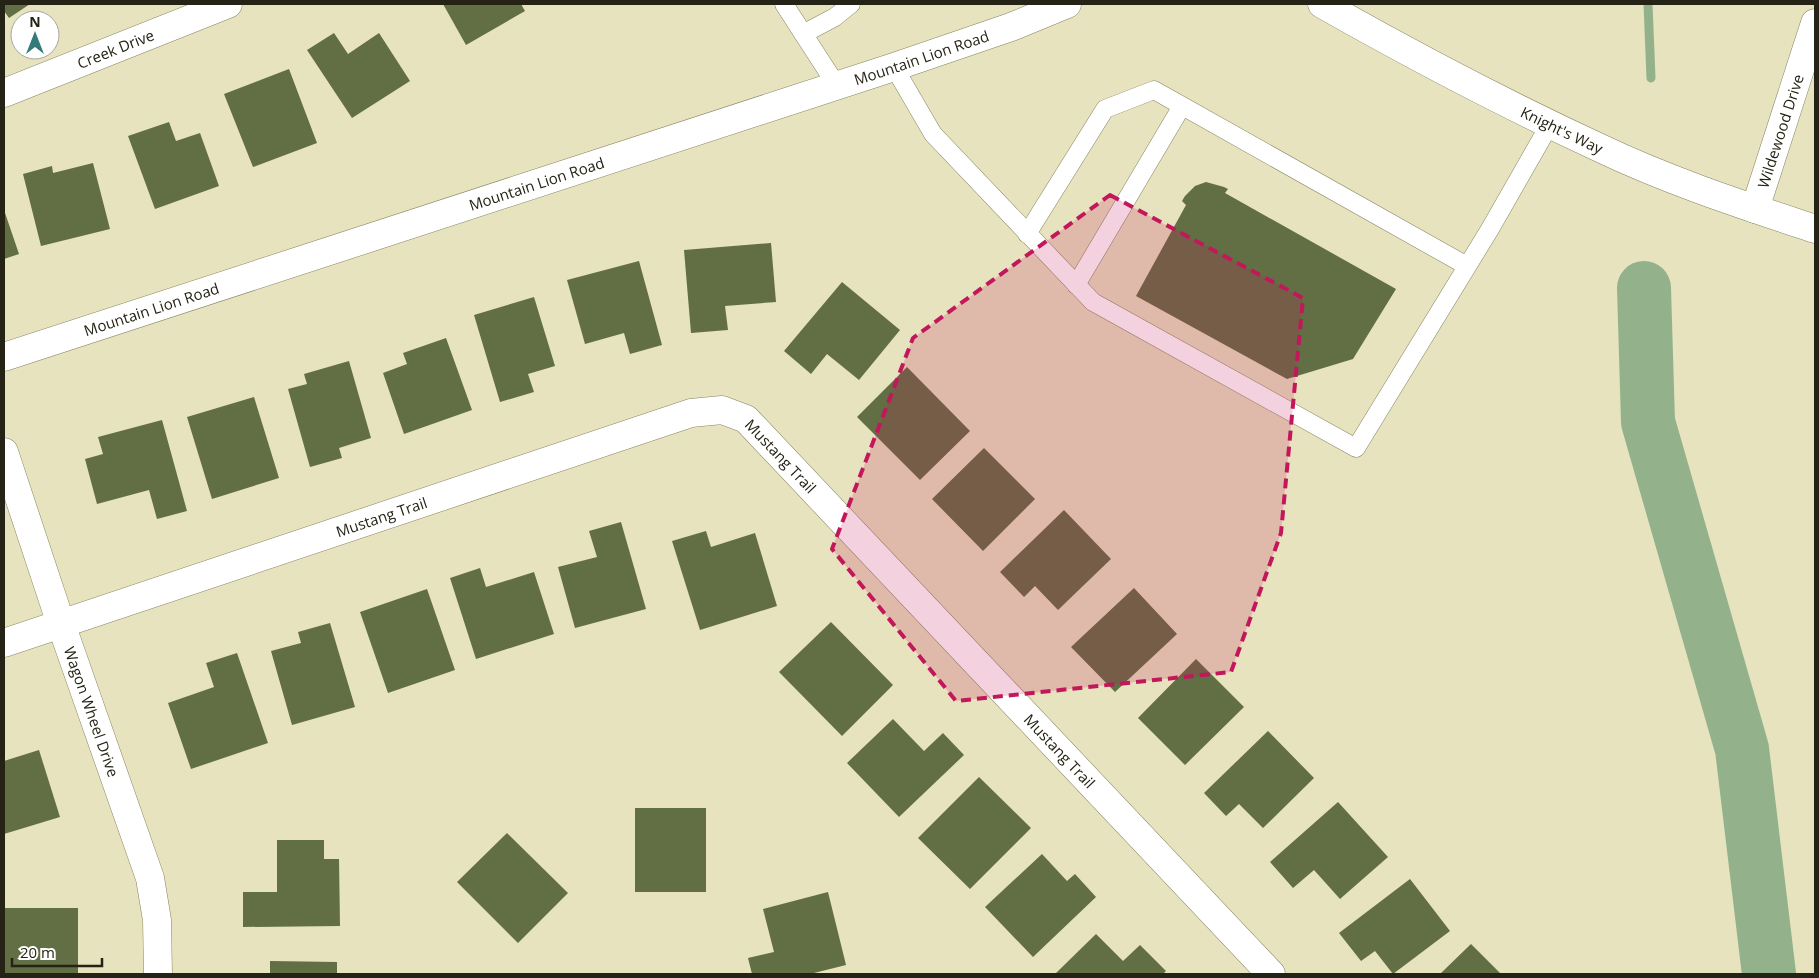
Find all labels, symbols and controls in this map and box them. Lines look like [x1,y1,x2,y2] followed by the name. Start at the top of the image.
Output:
[10,10,60,60] north arrow
[29,12,41,31] text: N
[74,24,157,73] street label: Creek Drive
[851,25,991,89] street label: Mountain Lion Road
[1752,71,1808,190] street label: Wildewood Drive
[1517,102,1607,158] street label: Knight's Way
[466,152,607,215] street label: Mountain Lion Road
[81,278,222,340] street label: Mountain Lion Road
[741,414,821,497] street label: Mustang Trail
[333,492,430,541] street label: Mustang Trail
[60,644,124,779] street label: Wagon Wheel Drive
[1020,709,1100,792] street label: Mustang Trail
[12,936,102,968] scale bar
[20,942,55,962] text: 20 m

